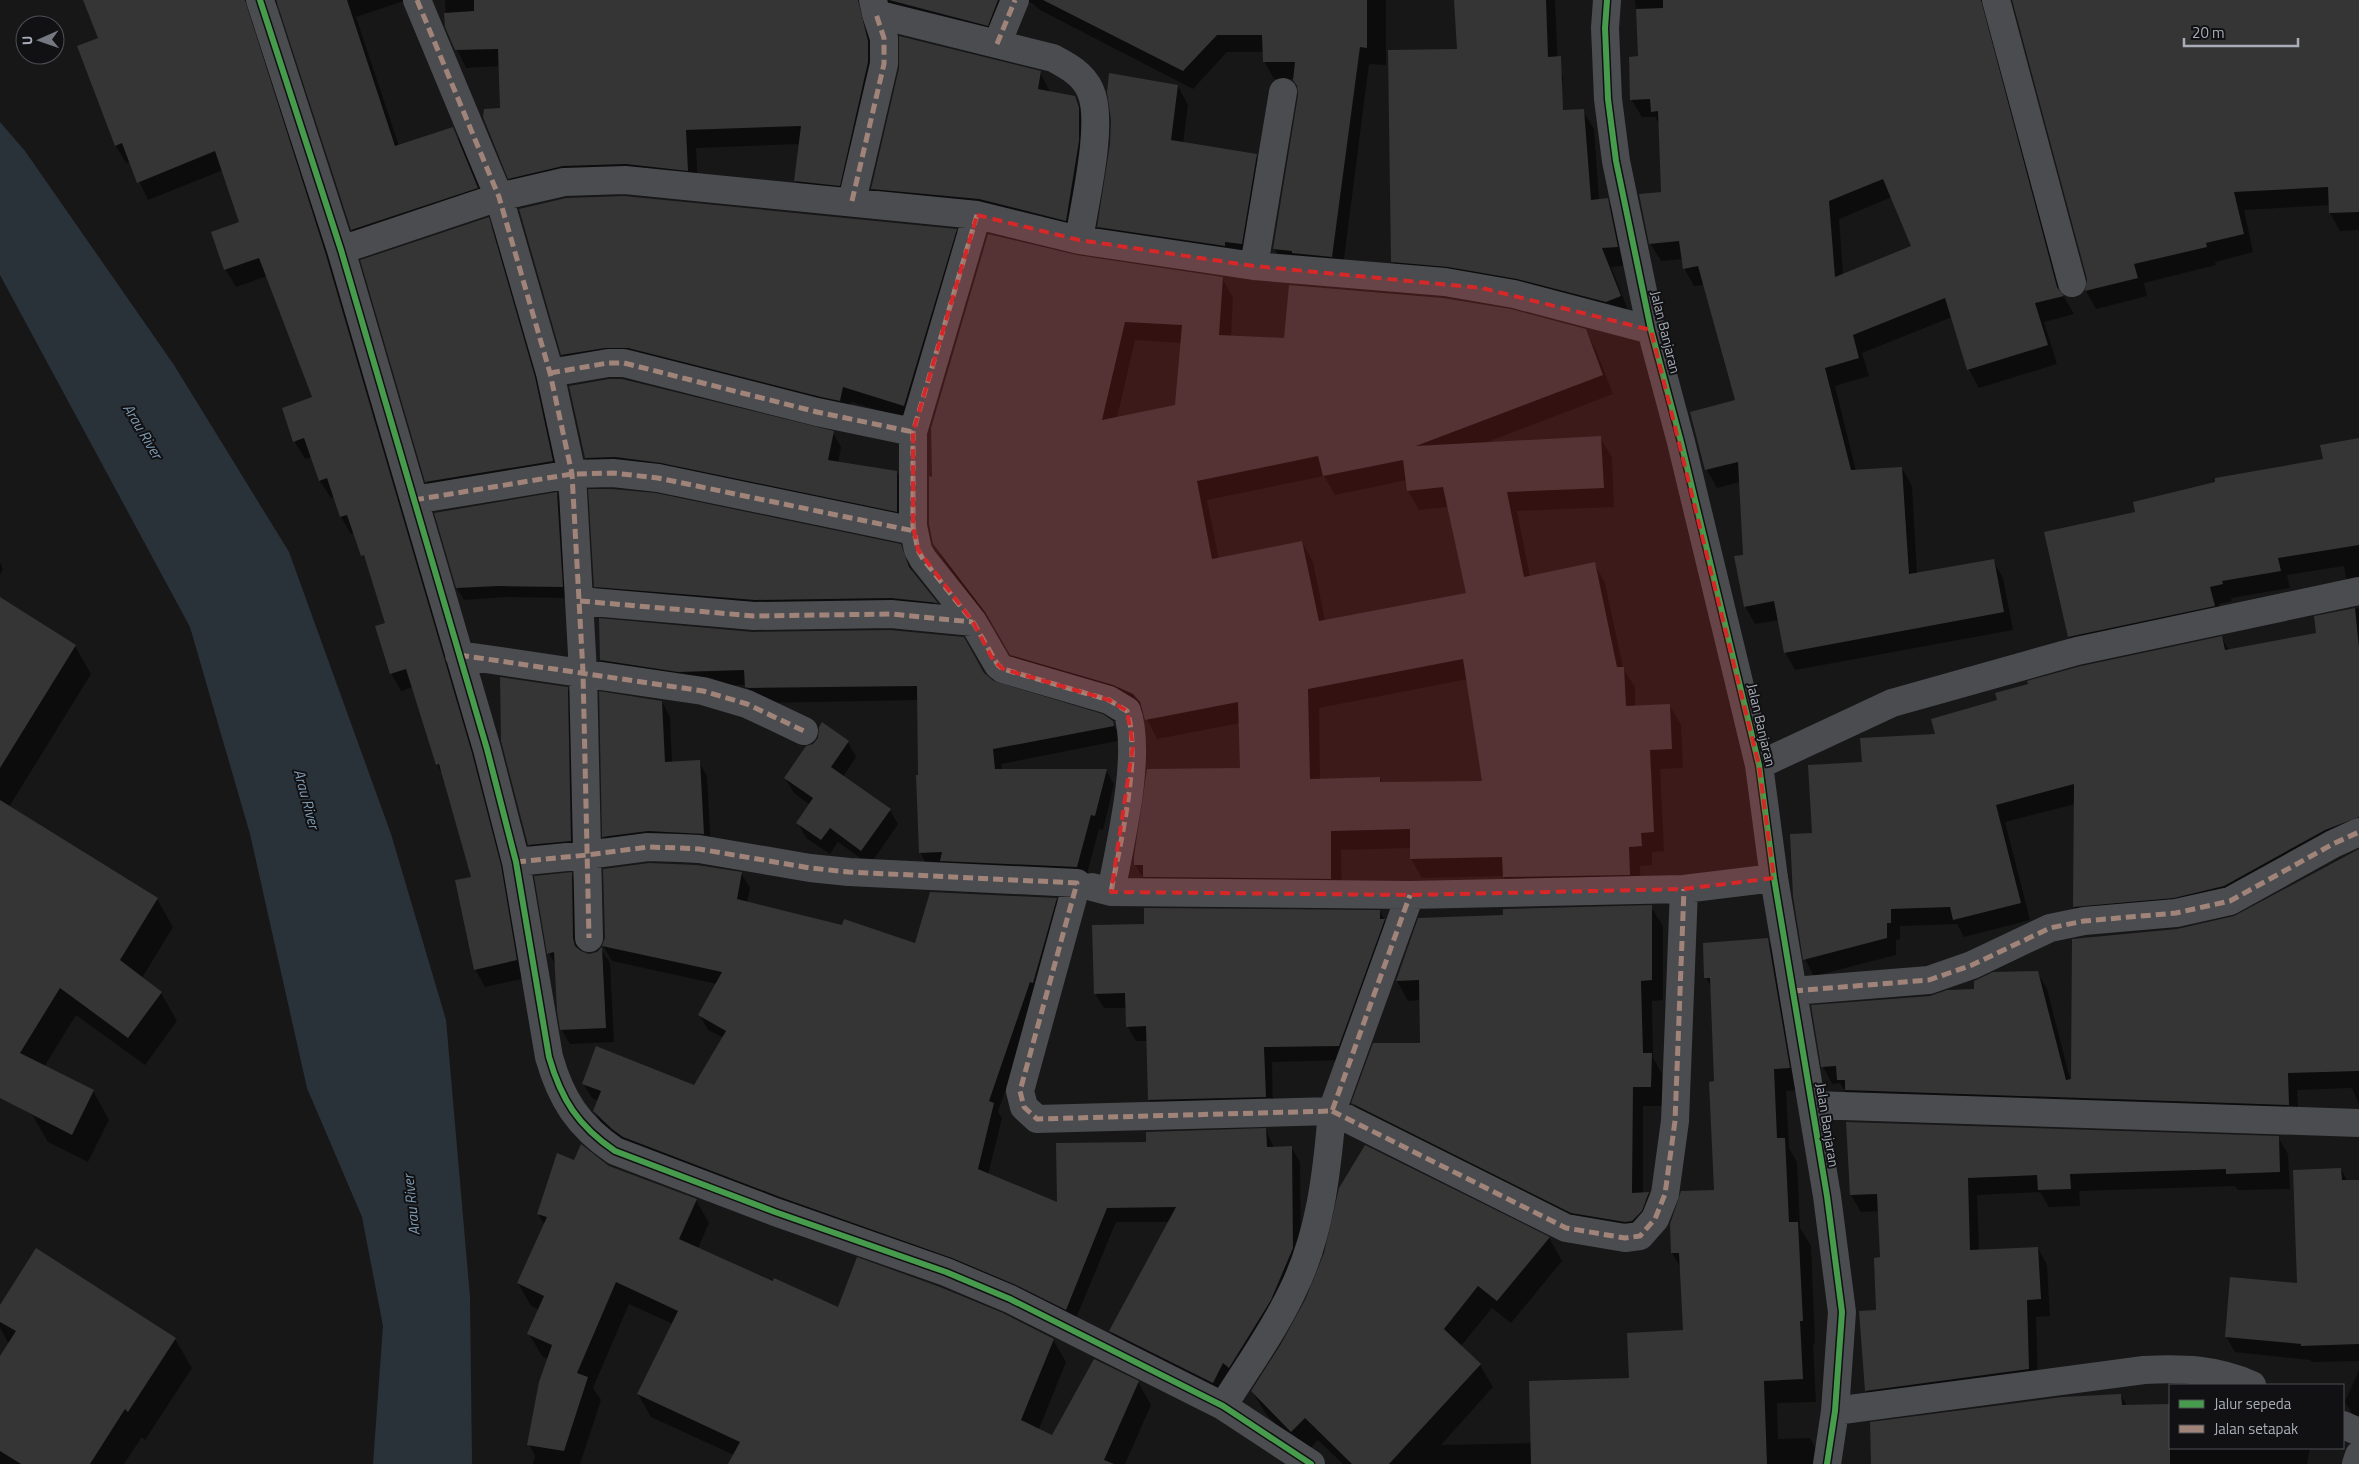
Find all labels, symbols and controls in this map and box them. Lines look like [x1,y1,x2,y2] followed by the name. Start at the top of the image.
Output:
[15,15,65,65] north arrow
[2184,15,2298,47] scale bar
[2192,21,2225,44] text: 20 m
[16,36,37,45] text: U
[1646,288,1686,376] street label: Jalan Banjaran
[117,399,170,465] water label: Arau River
[1742,681,1782,769] street label: Jalan Banjaran
[288,767,327,834] water label: Arau River
[1811,1082,1845,1168] street label: Jalan Banjaran
[396,1171,426,1237] water label: Arau River
[2169,1384,2344,1449] legend
[2214,1392,2292,1415] text: Jalur sepeda
[2214,1417,2298,1440] text: Jalan setapak

